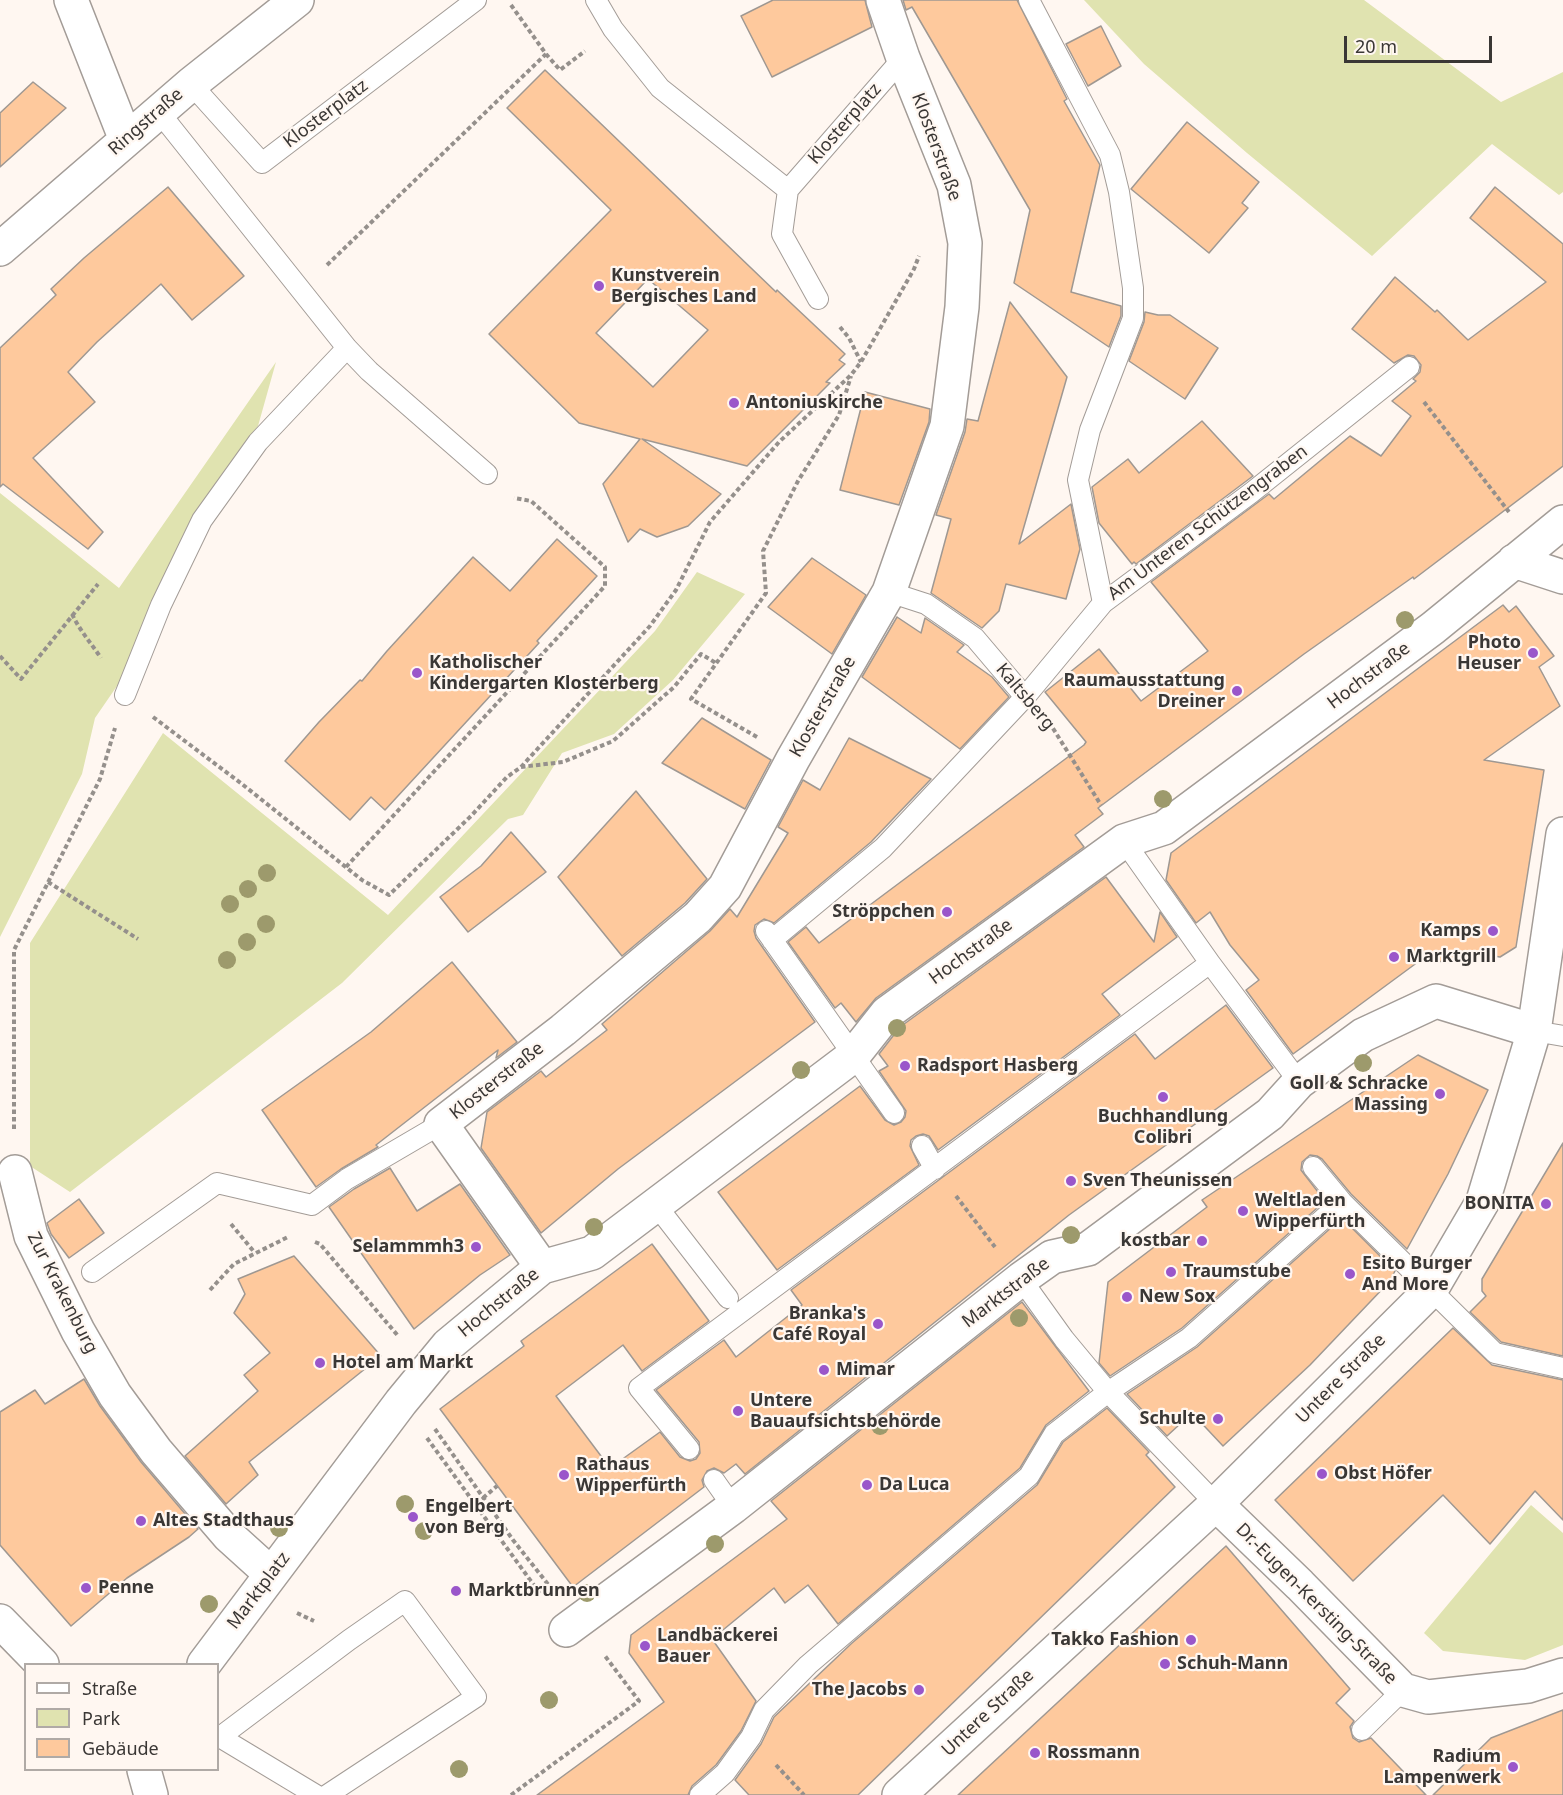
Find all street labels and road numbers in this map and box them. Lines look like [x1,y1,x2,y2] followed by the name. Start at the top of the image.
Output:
[280,75,372,153] street label: Klosterplatz
[804,79,886,169] street label: Klosterplatz
[104,84,188,160] street label: Ringstraße
[906,90,966,204] street label: Klosterstraße
[1104,441,1312,605] street label: Am Unteren Schützengraben
[1323,638,1415,714] street label: Hochstraße
[785,653,861,761] street label: Klosterstraße
[991,659,1059,735] street label: Kaltsberg
[925,915,1017,989] street label: Hochstraße
[446,1038,548,1124] street label: Klosterstraße
[22,1229,102,1357] street label: Zur Krakenburg
[958,1253,1054,1333] street label: Marktstraße
[454,1264,544,1342] street label: Hochstraße
[1292,1330,1390,1428] street label: Untere Straße
[1231,1519,1401,1689] street label: Dr.-Eugen-Kersting-Straße
[223,1548,295,1634] street label: Marktplatz
[938,1665,1038,1761] street label: Untere Straße

